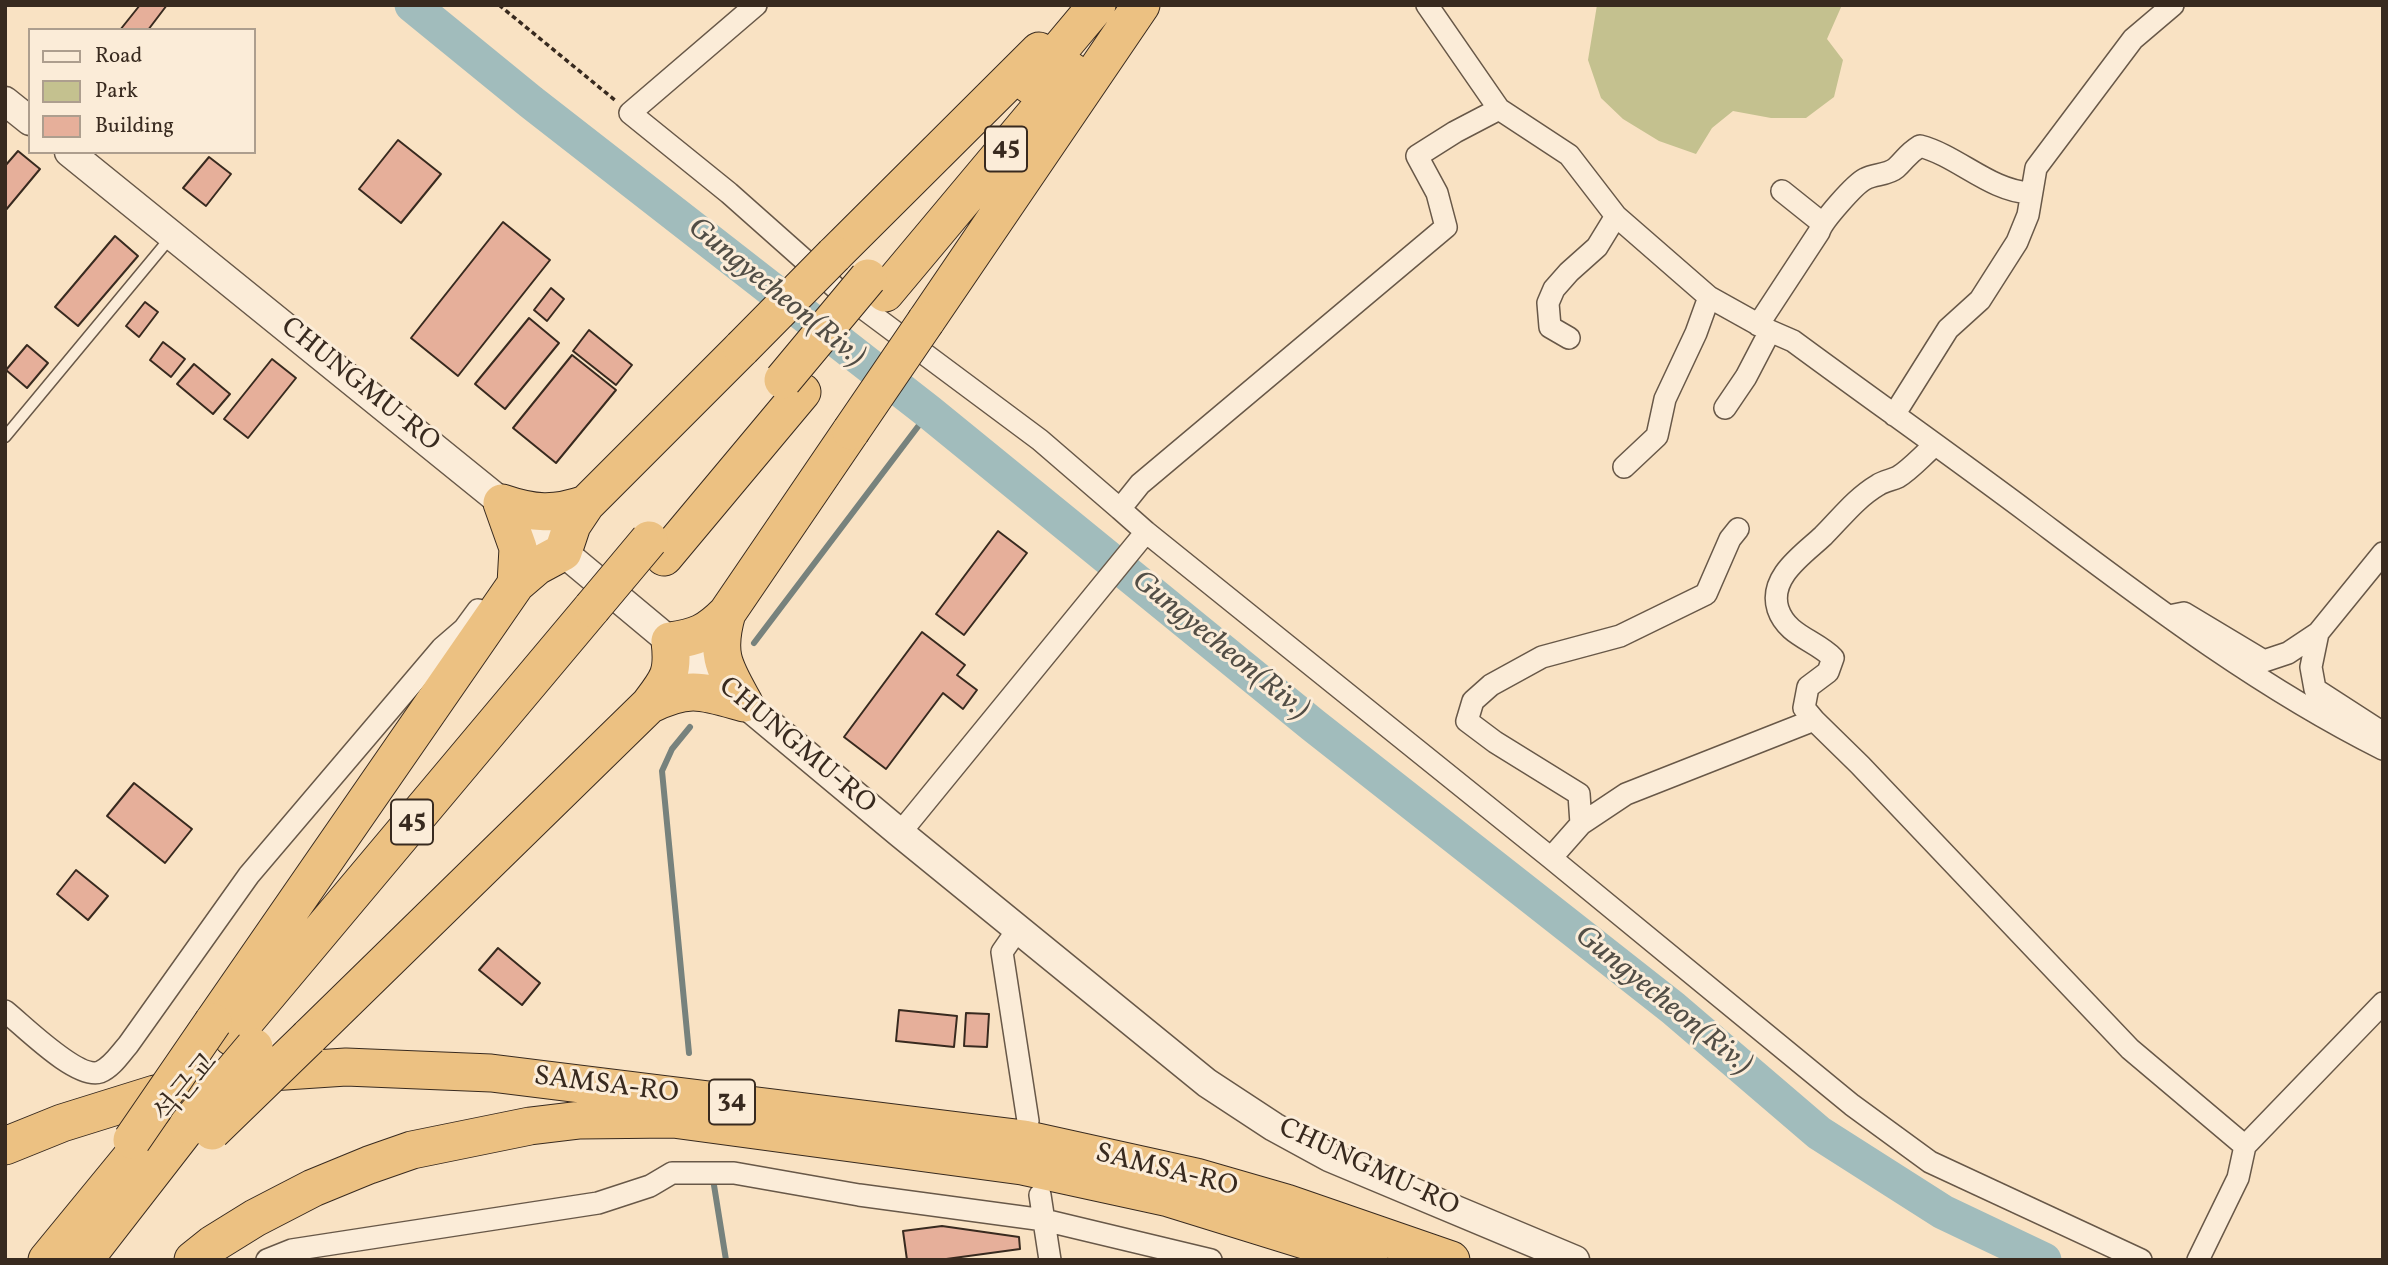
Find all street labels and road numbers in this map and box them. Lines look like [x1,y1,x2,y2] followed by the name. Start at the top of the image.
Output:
[985,126,1027,172] road number: 45
[273,312,445,460] street label: CHUNGMU-RO
[711,671,881,823] street label: CHUNGMU-RO
[391,800,433,844] road number: 45
[149,1048,227,1132] street label: 석근교
[532,1061,680,1113] street label: SAMSA-RO
[709,1079,755,1124] road number: 34
[1273,1113,1463,1225] street label: CHUNGMU-RO
[1091,1138,1241,1206] street label: SAMSA-RO

